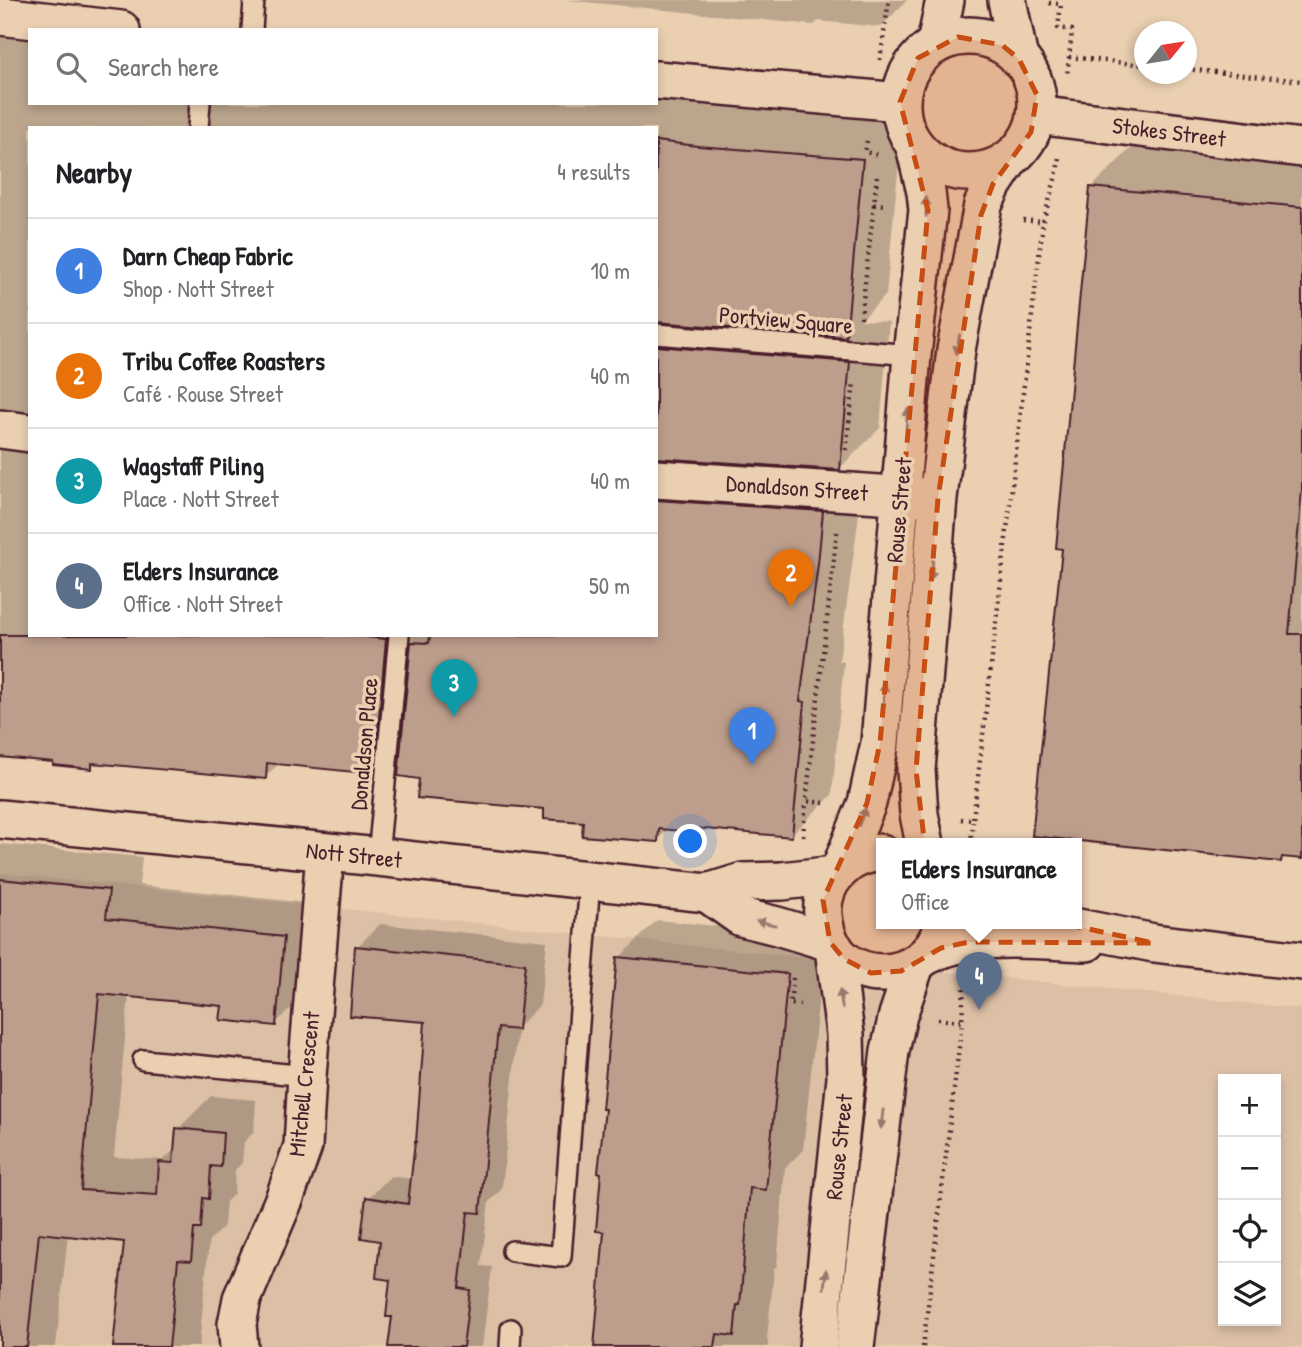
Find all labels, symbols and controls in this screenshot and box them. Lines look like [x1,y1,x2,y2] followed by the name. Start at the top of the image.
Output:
[1134,21,1197,84] north arrow
[28,28,658,105] search box
[52,48,90,86] icon: search
[108,49,219,84] text: Search here
[1111,109,1229,154] street label: Stokes Street
[56,152,132,192] text: Nearby
[557,156,630,187] text: 4 results
[921,196,932,218] one-way arrow
[123,238,293,273] text: Darn Cheap Fabric
[75,255,83,286] text: 1
[590,255,630,286] text: 10 m
[123,273,274,304] text: Shop · Nott Street
[718,298,854,341] street label: Portview Square
[952,334,963,356] one-way arrow
[123,343,325,378] text: Tribu Coffee Roasters
[74,360,84,391] text: 2
[590,360,630,391] text: 40 m
[123,378,283,409] text: Café · Rouse Street
[902,407,913,429] one-way arrow
[123,448,264,483] text: Wagstaff Piling
[878,455,919,564] street label: Rouse Street
[74,465,84,496] text: 3
[590,465,630,496] text: 40 m
[725,467,870,508] street label: Donaldson Street
[123,483,279,514] text: Place · Nott Street
[768,549,814,607] pin: 2
[123,553,279,588] text: Elders Insurance
[926,560,937,582] one-way arrow
[75,570,83,601] text: 4
[589,570,630,601] text: 50 m
[123,588,282,619] text: Office · Nott Street
[431,659,477,717] pin: 3
[342,676,385,811] street label: Donaldson Place
[879,682,890,704] one-way arrow
[729,707,775,765] pin: 1
[856,806,867,827] one-way arrow
[673,824,707,858] your location
[305,834,405,875] street label: Nott Street
[876,838,1082,929] popup
[901,851,1057,886] text: Elders Insurance
[901,886,949,917] text: Office
[755,917,777,928] one-way arrow
[956,952,1002,1010] pin: 4
[836,988,847,1010] one-way arrow
[280,1009,327,1158] street label: Mitchell Crescent
[1218,1074,1281,1326] map controls
[1218,1074,1281,1137] button: +
[818,1092,860,1201] street label: Rouse Street
[876,1108,887,1130] one-way arrow
[1218,1137,1281,1200] button: −
[1218,1200,1281,1263] button: locate
[1218,1263,1281,1326] button: layers
[820,1268,831,1290] one-way arrow

